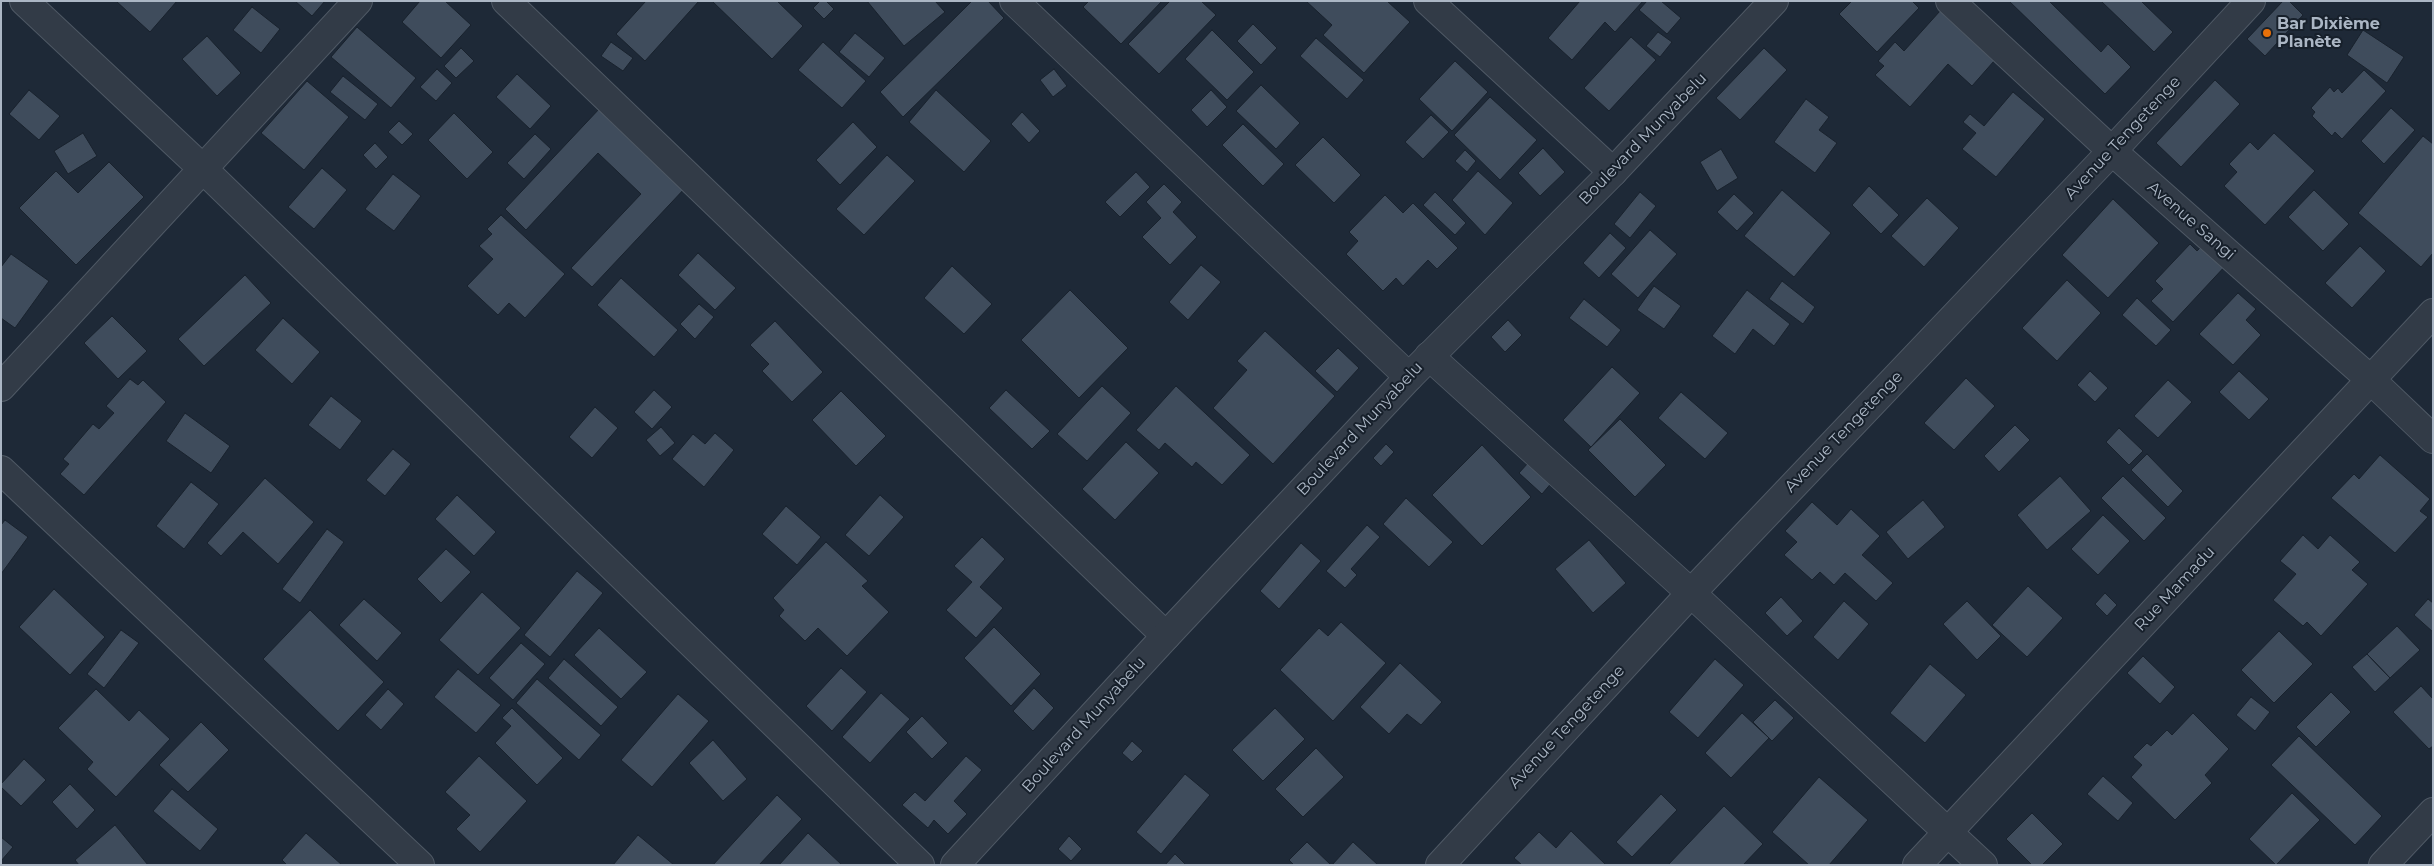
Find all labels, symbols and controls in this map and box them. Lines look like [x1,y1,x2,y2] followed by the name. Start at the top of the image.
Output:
[2277,14,2380,52] place label: Bar Dixième Planète
[2261,27,2273,39] marker: Bar Dixième Planète
[1575,69,1711,209] street label: Boulevard Munyabelu
[2061,72,2185,204] street label: Avenue Tengetenge
[2143,178,2239,264] street label: Avenue Sangi
[1293,358,1427,500] street label: Boulevard Munyabelu
[1781,367,1907,497] street label: Avenue Tengetenge
[2131,543,2219,635] street label: Rue Mamadu
[1018,653,1150,797] street label: Boulevard Munyabelu
[1505,661,1629,793] street label: Avenue Tengetenge

